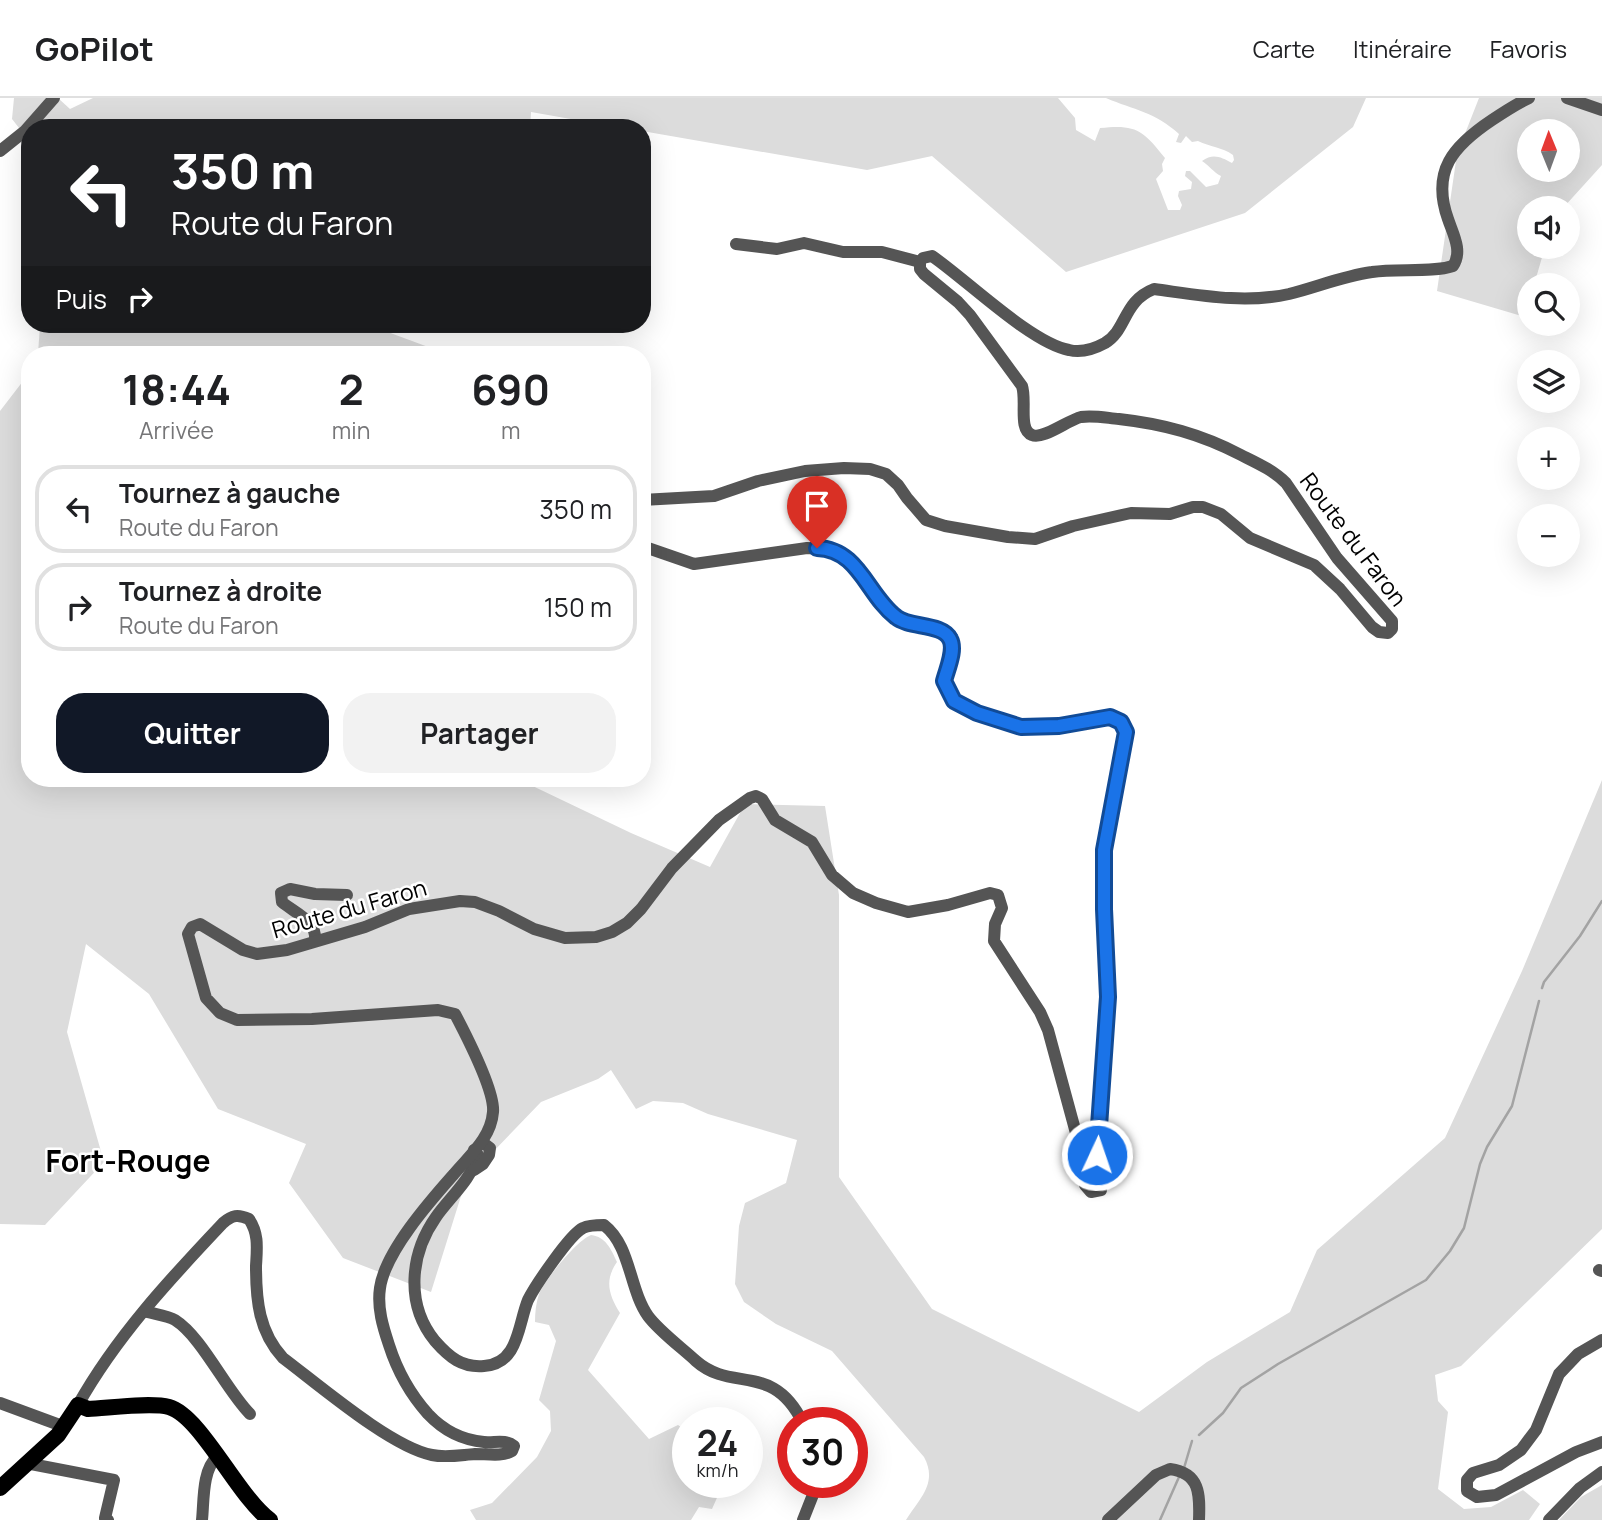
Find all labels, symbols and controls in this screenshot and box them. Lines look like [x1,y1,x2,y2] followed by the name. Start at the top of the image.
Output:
[35,26,154,71] text: GoPilot
[1253,32,1315,65] text: Carte
[1353,32,1452,65] text: Itinéraire
[1490,32,1567,65] text: Favoris
[1517,119,1580,182] north arrow
[1517,119,1580,567] map controls
[171,137,314,204] text: 350 m
[56,147,147,238] icon: left
[1517,196,1580,259] button: sound
[171,201,393,245] text: Route du Faron
[1517,273,1580,336] button: search
[121,280,159,318] icon: right
[56,281,107,317] text: Puis
[1517,350,1580,413] button: layers
[122,360,231,418] text: 18:44
[339,360,364,418] text: 2
[471,360,550,418] text: 690
[139,414,214,446] text: Arrivée
[332,414,370,446] text: min
[501,414,520,446] text: m
[1517,427,1580,490] button: +
[1293,466,1415,612] street label: Route du Faron
[119,475,340,511] text: Tournez à gauche
[787,476,847,548] pin
[798,487,836,525] icon: arrive
[60,490,98,528] icon: left
[539,491,612,527] text: 350 m
[1517,504,1580,567] button: −
[119,511,279,543] text: Route du Faron
[119,573,322,609] text: Tournez à droite
[60,588,98,626] icon: right
[544,589,612,625] text: 150 m
[119,609,279,641] text: Route du Faron
[56,693,329,773] button: Quitter
[343,693,616,773] button: Partager
[268,871,430,945] street label: Route du Faron
[1060,1118,1134,1192] position arrow
[45,1140,211,1181] district label: Fort-Rouge
[777,1407,868,1498] speed limit sign: 30
[697,1419,738,1467] text: 24
[697,1458,738,1482] text: km/h

